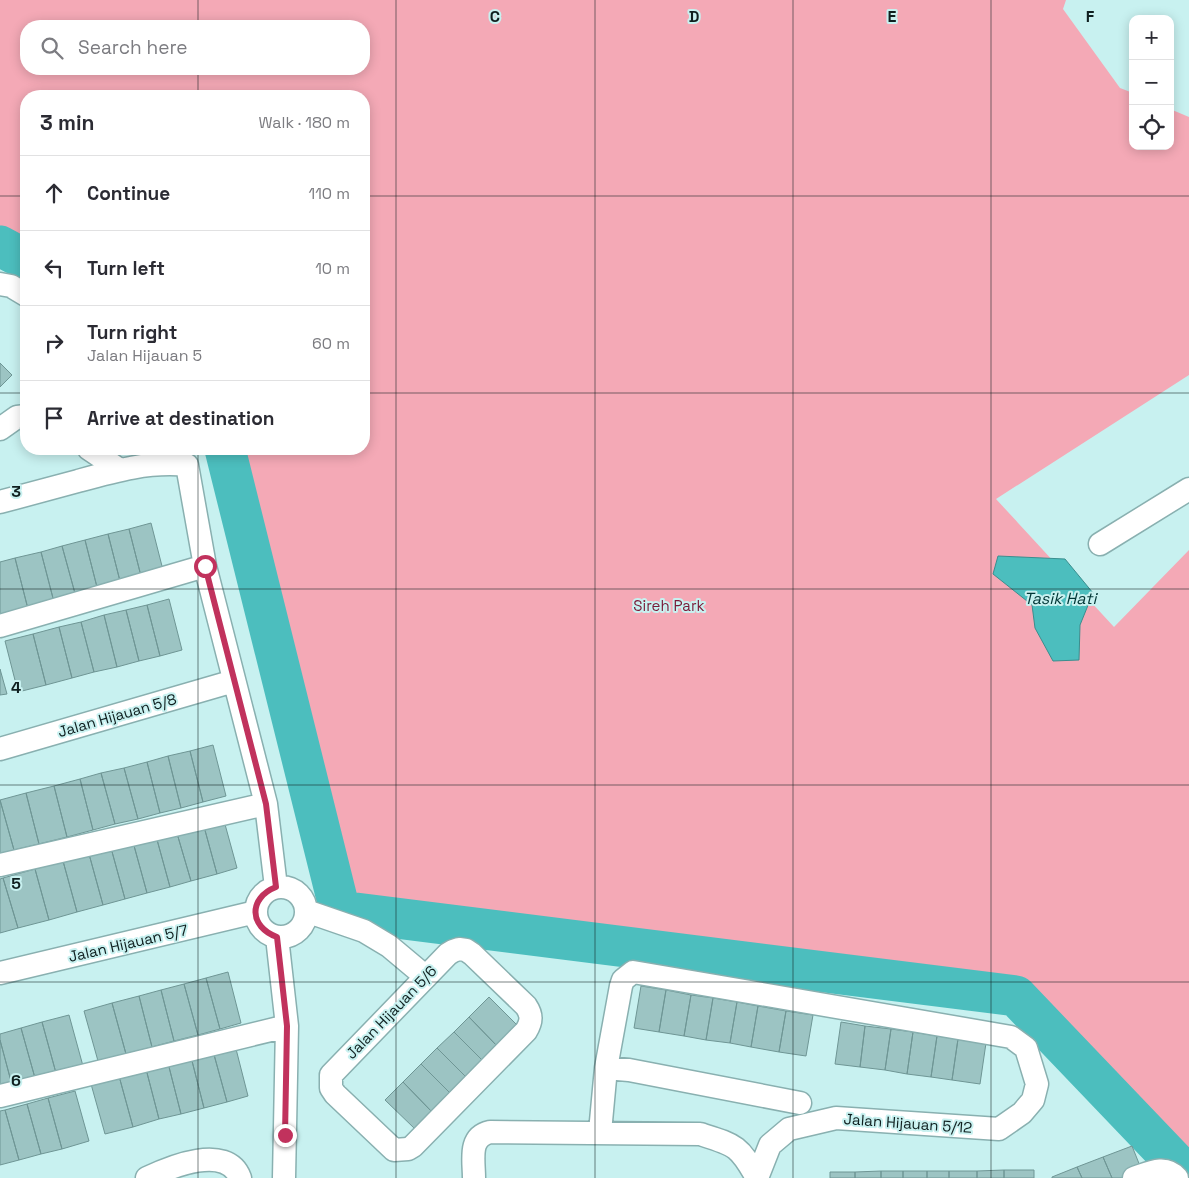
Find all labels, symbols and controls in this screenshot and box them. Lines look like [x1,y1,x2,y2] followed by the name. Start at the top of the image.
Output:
[490,6,500,27] text: C
[689,6,699,27] text: D
[888,6,897,27] text: E
[1086,6,1095,27] text: F
[1129,15,1174,150] map controls
[1129,15,1174,60] button: +
[20,20,370,75] search box
[38,34,66,62] icon: search
[78,35,188,60] text: Search here
[1129,60,1174,105] button: −
[1129,105,1174,150] button: locate
[40,109,95,136] text: 3 min
[258,112,350,133] text: Walk · 180 m
[40,179,68,207] icon: ahead
[87,181,170,206] text: Continue
[308,183,350,204] text: 110 m
[40,254,68,282] icon: left
[87,256,165,281] text: Turn left
[315,258,350,279] text: 10 m
[87,320,177,345] text: Turn right
[40,329,68,357] icon: right
[312,333,350,354] text: 60 m
[87,345,202,366] text: Jalan Hijauan 5
[40,404,68,432] icon: arrive
[87,406,275,431] text: Arrive at destination
[11,481,21,502] text: 3
[194,555,217,578] route start
[1024,588,1098,609] water label: Tasik Hati
[633,596,705,615] park label: Sireh Park
[11,677,21,698] text: 4
[55,689,179,741] street label: Jalan Hijauan 5/8
[11,873,21,894] text: 5
[66,920,190,966] street label: Jalan Hijauan 5/7
[342,961,440,1063] street label: Jalan Hijauan 5/6
[11,1070,21,1091] text: 6
[843,1109,973,1137] street label: Jalan Hijauan 5/12
[274,1124,297,1147] route end

